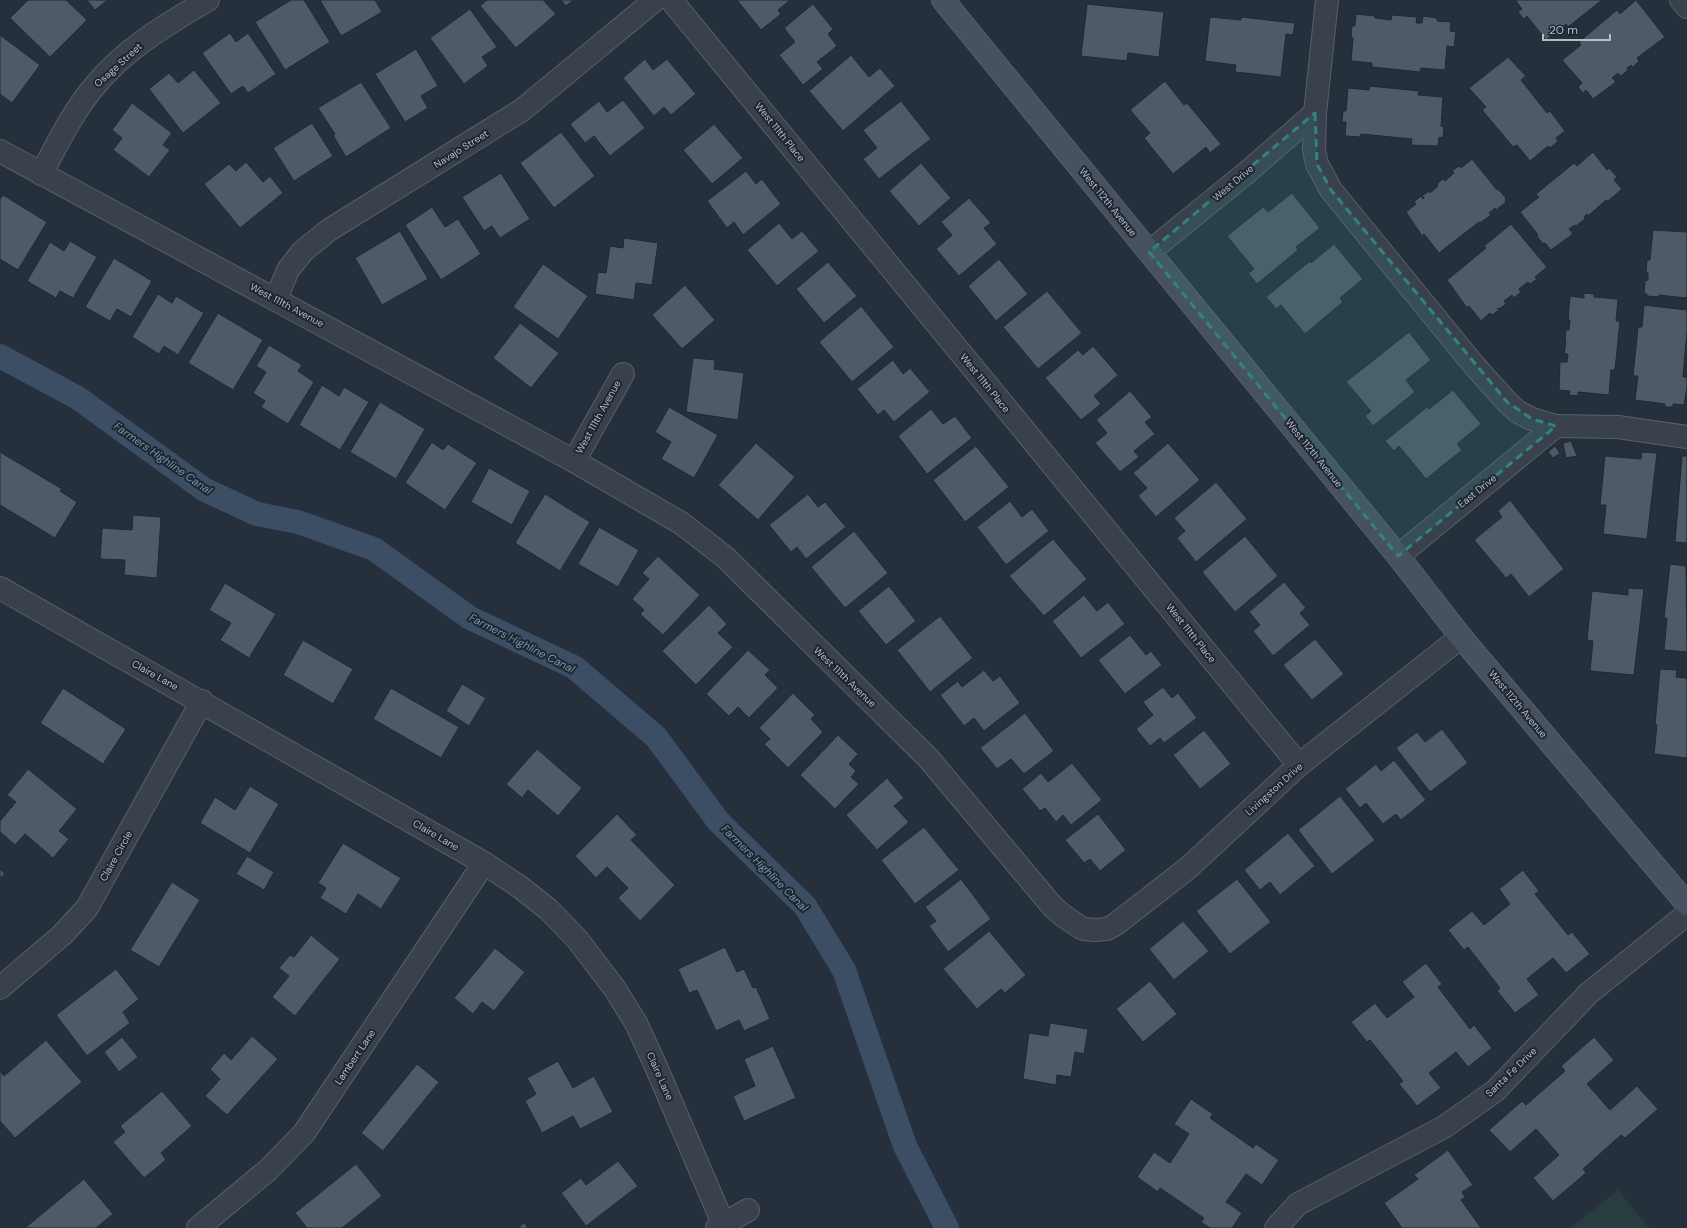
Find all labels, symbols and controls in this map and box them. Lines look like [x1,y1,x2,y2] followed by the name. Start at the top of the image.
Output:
[1543,16,1610,42] scale bar
[1549,22,1578,38] text: 20 m
[91,40,145,90] street label: Osage Street
[752,100,808,165] street label: West 111th Place
[431,127,491,171] street label: Navajo Street
[1210,162,1257,204] street label: West Drive
[1076,165,1140,239] street label: West 112th Avenue
[248,280,326,330] street label: West 111th Avenue
[957,351,1013,416] street label: West 111th Place
[572,378,624,456] street label: West 111th Avenue
[1282,416,1346,490] street label: West 112th Avenue
[111,419,215,497] water label: Farmers Highline Canal
[1455,471,1499,511] street label: East Drive
[1163,601,1219,666] street label: West 111th Place
[467,610,578,676] water label: Farmers Highline Canal
[811,644,879,710] street label: West 111th Avenue
[129,657,181,693] street label: Claire Lane
[1486,667,1550,741] street label: West 112th Avenue
[1242,759,1306,818] street label: Livingston Drive
[411,817,462,854] street label: Claire Lane
[719,822,812,915] water label: Farmers Highline Canal
[97,828,135,884] street label: Claire Circle
[332,1027,378,1087] street label: Lambert Lane
[1483,1044,1540,1100] street label: Santa Fe Drive
[644,1050,676,1102] street label: Claire Lane

